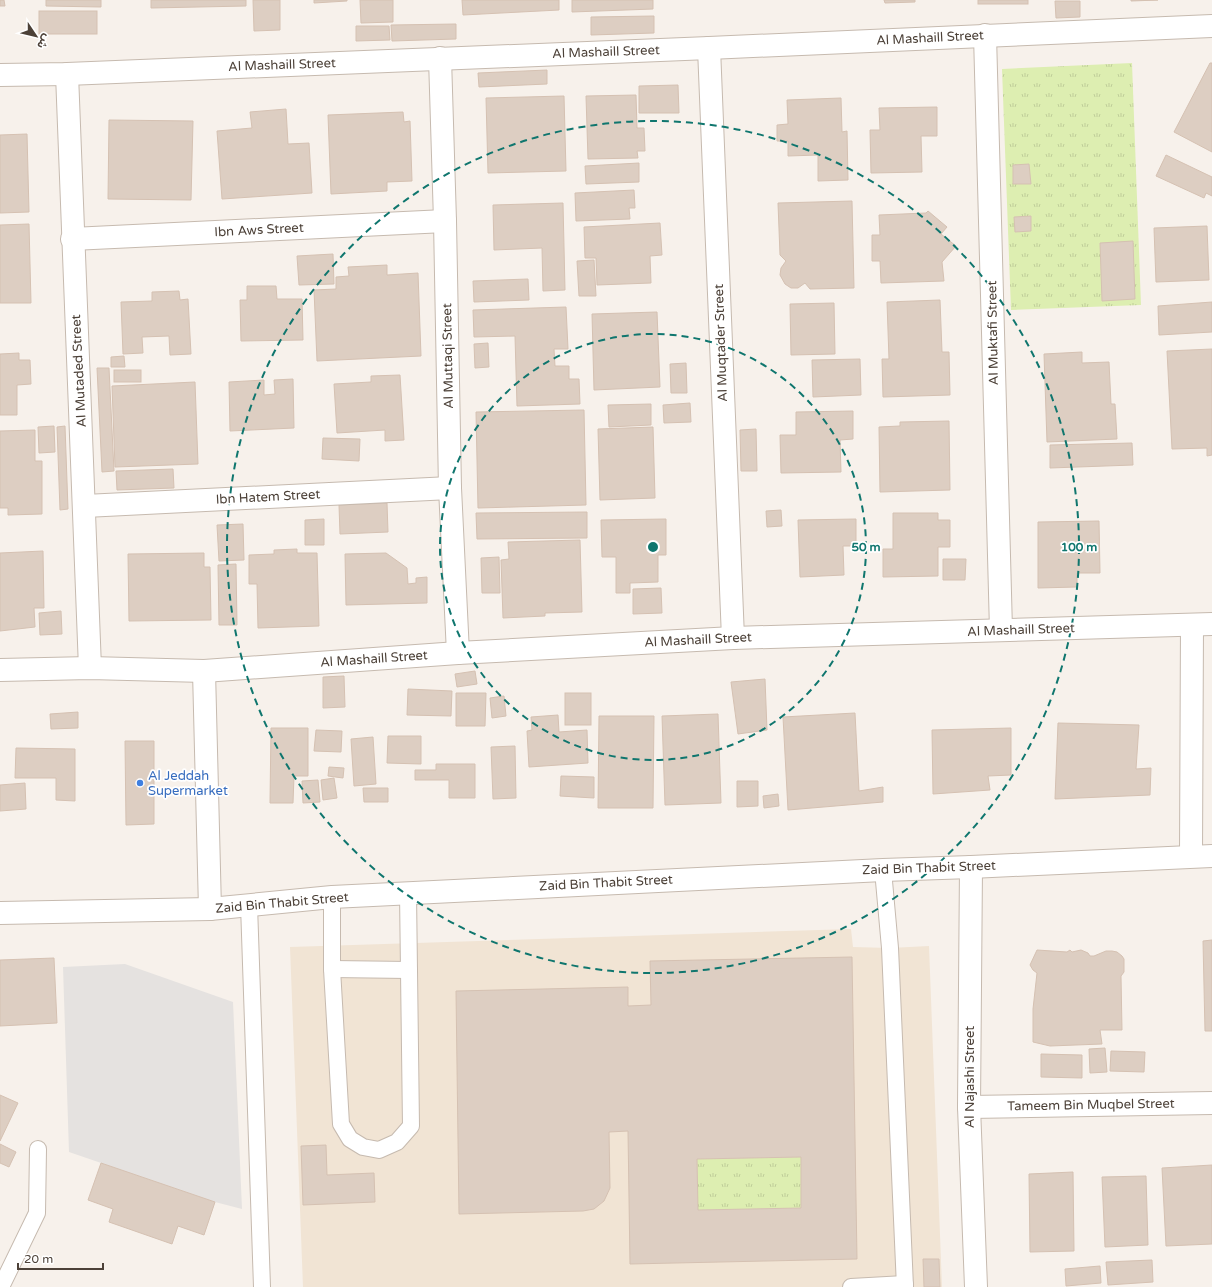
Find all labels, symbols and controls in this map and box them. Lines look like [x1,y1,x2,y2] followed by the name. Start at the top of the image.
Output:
[16,16,56,56] north arrow
[876,27,984,49] street label: Al Mashaill Street
[34,32,53,51] text: ش
[552,42,660,62] street label: Al Mashaill Street
[228,55,336,75] street label: Al Mashaill Street
[214,220,304,240] street label: Ibn Aws Street
[984,281,1002,385] street label: Al Muktafi Street
[711,284,731,402] street label: Al Muqtader Street
[439,303,457,409] street label: Al Muttaqi Street
[68,314,90,428] street label: Al Mutaded Street
[215,486,321,508] street label: Ibn Hatem Street
[646,540,660,554] centre of rings
[851,540,881,554] text: 50 m
[1061,540,1097,554] text: 100 m
[967,620,1075,640] street label: Al Mashaill Street
[644,629,752,651] street label: Al Mashaill Street
[320,647,428,671] street label: Al Mashaill Street
[148,768,228,799] place label: Al Jeddah Supermarket
[135,778,145,788] marker: Al Jeddah Supermarket
[862,858,996,878] street label: Zaid Bin Thabit Street
[539,872,673,894] street label: Zaid Bin Thabit Street
[215,889,349,917] street label: Zaid Bin Thabit Street
[962,1026,978,1128] street label: Al Najashi Street
[1007,1096,1175,1114] street label: Tameem Bin Muqbel Street
[18,1245,103,1271] scale bar
[24,1252,53,1266] text: 20 m

